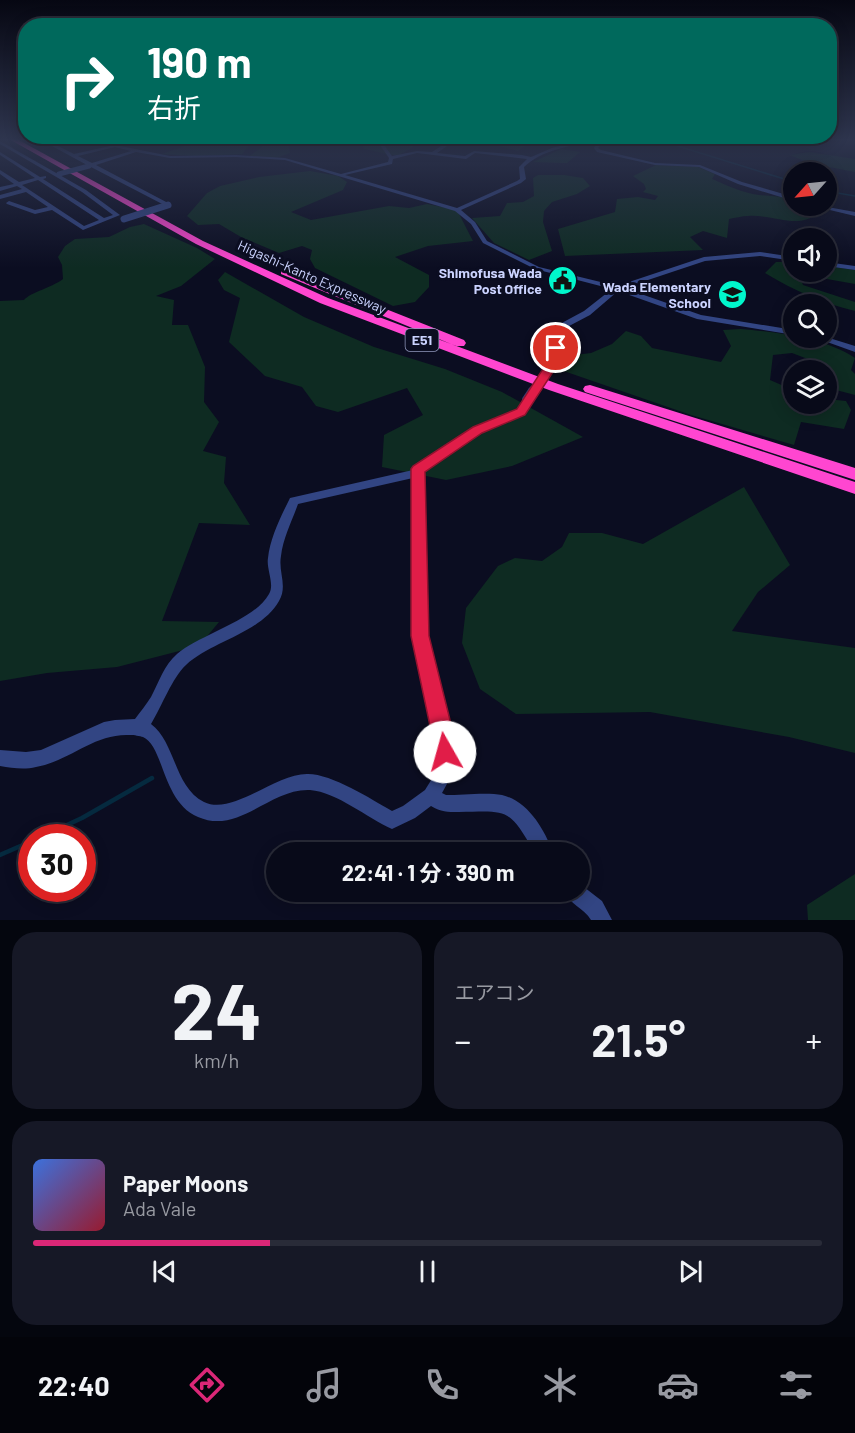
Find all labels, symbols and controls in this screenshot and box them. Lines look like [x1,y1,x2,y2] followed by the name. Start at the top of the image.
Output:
[147,36,252,86] text: 190 m
[48,42,126,120] icon: right
[147,91,201,123] text: 右折
[783,162,837,216] north arrow
[783,162,837,414] map controls
[783,228,837,282] button: sound
[235,236,390,317] street label: Higashi-Kanto Expressway
[439,264,542,297] place label: Shimofusa Wada Post Office
[547,265,579,297] public building icon: Shimofusa Wada Post Office
[603,278,711,311] place label: Wada Elementary School
[716,279,748,311] school or university icon: Wada Elementary School
[783,294,837,348] button: search
[530,322,581,373] pin
[406,329,438,351] road number: E51
[539,331,572,364] icon: arrive
[783,360,837,414] button: layers
[413,720,477,784] position arrow
[18,824,96,902] speed limit sign: 30
[342,859,514,885] text: 22:41 · 1 分 · 390 m
[171,962,262,1056] text: 24
[455,980,535,1004] text: エアコン
[591,1012,685,1066] text: 21.5°
[455,1020,471,1060] text: −
[806,1020,822,1060] text: +
[194,1048,239,1072] text: km/h
[123,1170,248,1196] text: Paper Moons
[123,1196,196,1220] text: Ada Vale
[148,1255,181,1288] icon: previous
[411,1255,444,1288] icon: pause
[674,1255,707,1288] icon: next
[186,1364,228,1406] icon: directions
[303,1364,345,1406] icon: music
[421,1364,463,1406] icon: phone
[539,1364,581,1406] icon: climate
[657,1364,699,1406] icon: car
[775,1364,817,1406] icon: filters
[38,1369,110,1401] text: 22:40

